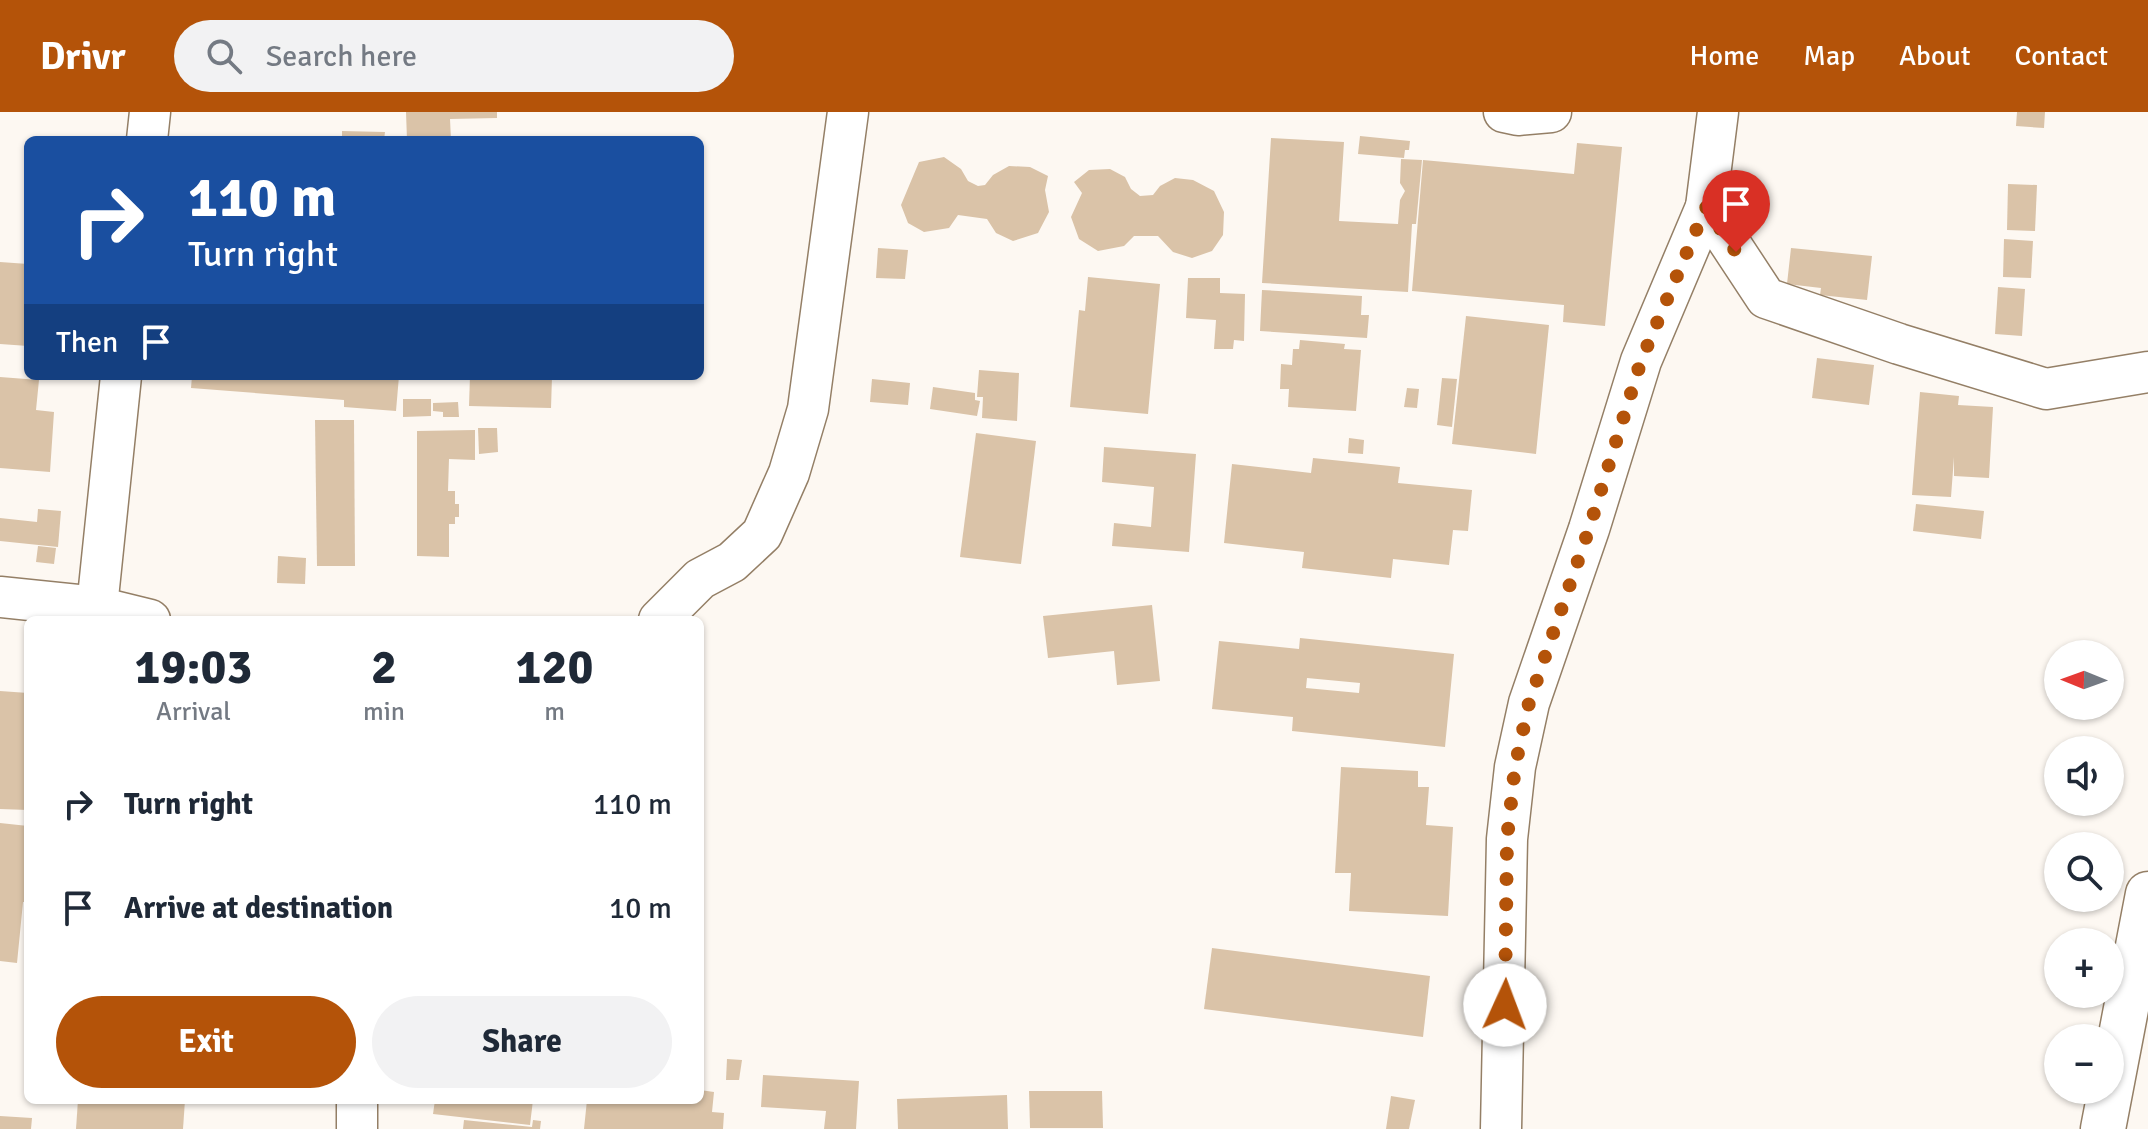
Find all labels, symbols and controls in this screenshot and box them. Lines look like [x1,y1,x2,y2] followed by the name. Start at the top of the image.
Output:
[174,20,734,92] search box
[40,33,126,80] text: Drivr
[202,34,246,78] icon: search
[266,38,417,75] text: Search here
[1690,39,1759,73] text: Home
[1803,39,1855,73] text: Map
[1899,39,1971,73] text: About
[2015,39,2108,73] text: Contact
[188,163,336,232] text: 110 m
[56,168,160,272] icon: right
[1702,170,1770,252] pin
[1714,182,1758,226] icon: arrive
[188,232,338,277] text: Turn right
[134,320,178,364] icon: arrive
[56,324,118,361] text: Then
[135,638,252,697] text: 19:03
[371,638,397,697] text: 2
[516,638,593,697] text: 120
[2044,640,2124,720] north arrow
[2044,640,2124,1104] map controls
[156,696,231,728] text: Arrival
[363,696,405,728] text: min
[544,696,565,728] text: m
[2044,736,2124,816] button: sound
[56,782,100,826] icon: right
[124,786,253,823] text: Turn right
[593,786,672,823] text: 110 m
[2044,832,2124,912] button: search
[56,886,100,930] icon: arrive
[124,890,393,927] text: Arrive at destination
[609,890,672,927] text: 10 m
[2044,928,2124,1008] button: +
[1463,963,1547,1047] position arrow
[56,996,356,1088] button: Exit
[372,996,672,1088] button: Share
[2044,1024,2124,1104] button: −

